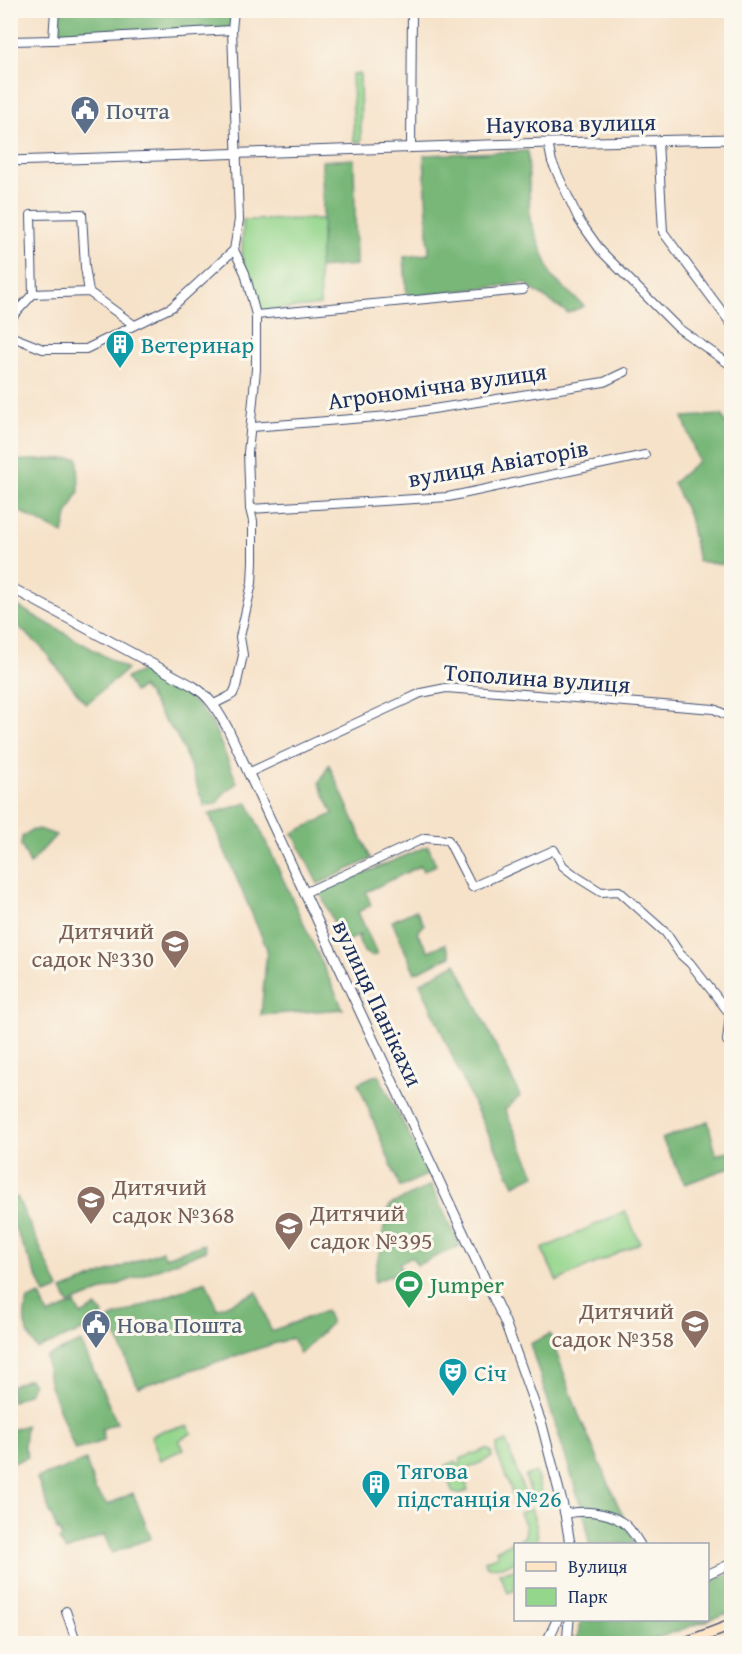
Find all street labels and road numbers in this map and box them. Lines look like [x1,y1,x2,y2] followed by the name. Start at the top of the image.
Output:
[486,104,656,142] street label: Наукова вулиця
[325,353,549,419] street label: Агрономічна вулиця
[405,430,591,496] street label: вулиця Авіаторів
[443,654,631,702] street label: Тополина вулиця
[324,914,432,1092] street label: вулиця Панікахи

